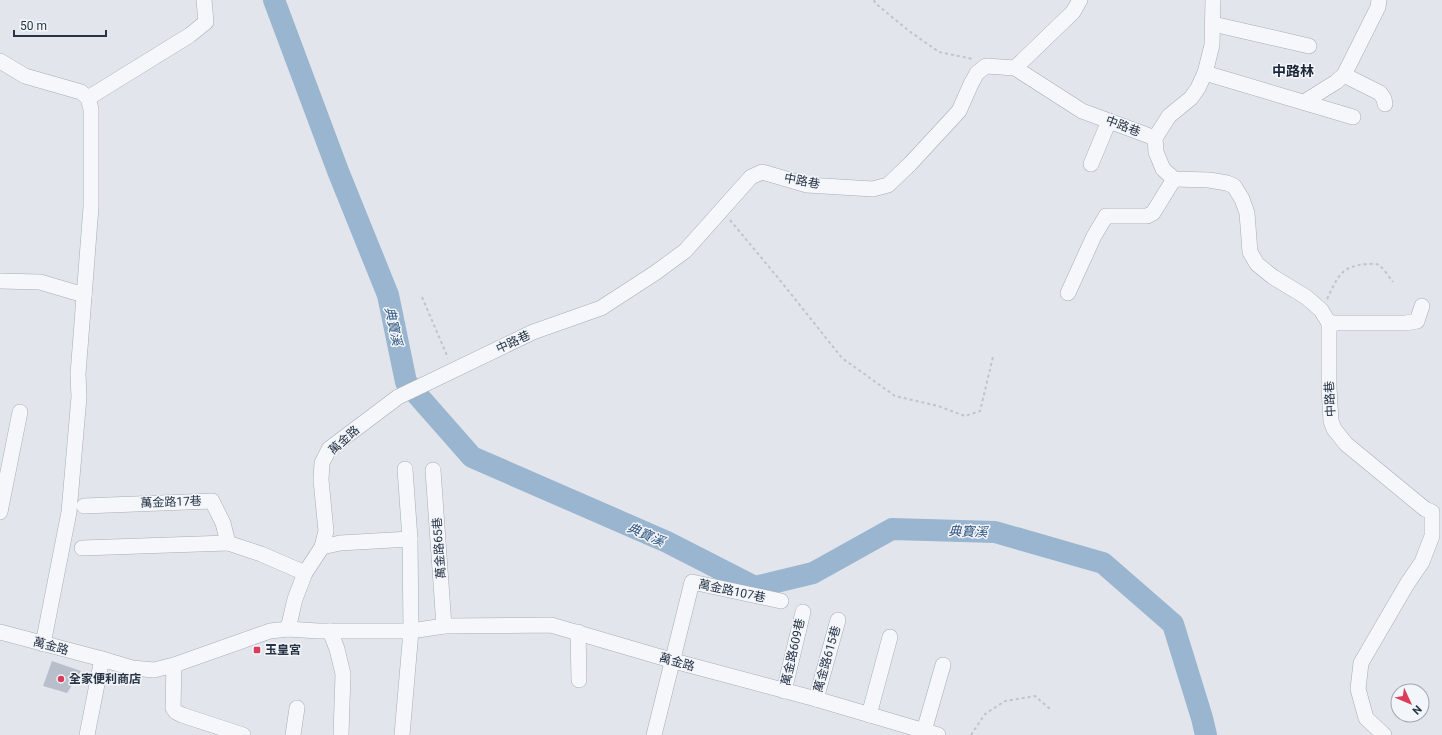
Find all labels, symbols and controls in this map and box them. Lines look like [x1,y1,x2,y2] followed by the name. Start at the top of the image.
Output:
[14,12,106,38] scale bar
[20,19,47,33] text: 50 m
[1272,63,1314,79] district label: 中路林
[1104,113,1142,139] street label: 中路巷
[783,171,821,191] street label: 中路巷
[382,305,405,349] water label: 典寶溪
[494,328,532,356] street label: 中路巷
[1322,381,1338,417] street label: 中路巷
[326,423,362,457] street label: 萬金路
[140,494,202,510] street label: 萬金路17巷
[430,517,448,579] street label: 萬金路65巷
[625,520,668,550] water label: 典寶溪
[948,523,990,540] water label: 典寶溪
[697,577,767,605] street label: 萬金路107巷
[779,617,807,687] street label: 萬金路609巷
[811,624,843,694] street label: 萬金路615巷
[32,635,70,657] street label: 萬金路
[265,643,301,657] place label: 玉皇宮
[252,645,262,655] marker: 玉皇宮
[658,650,696,674] street label: 萬金路
[69,672,141,686] place label: 全家便利商店
[56,674,66,684] marker: 全家便利商店
[1390,683,1430,723] north arrow
[1409,702,1424,717] text: N

